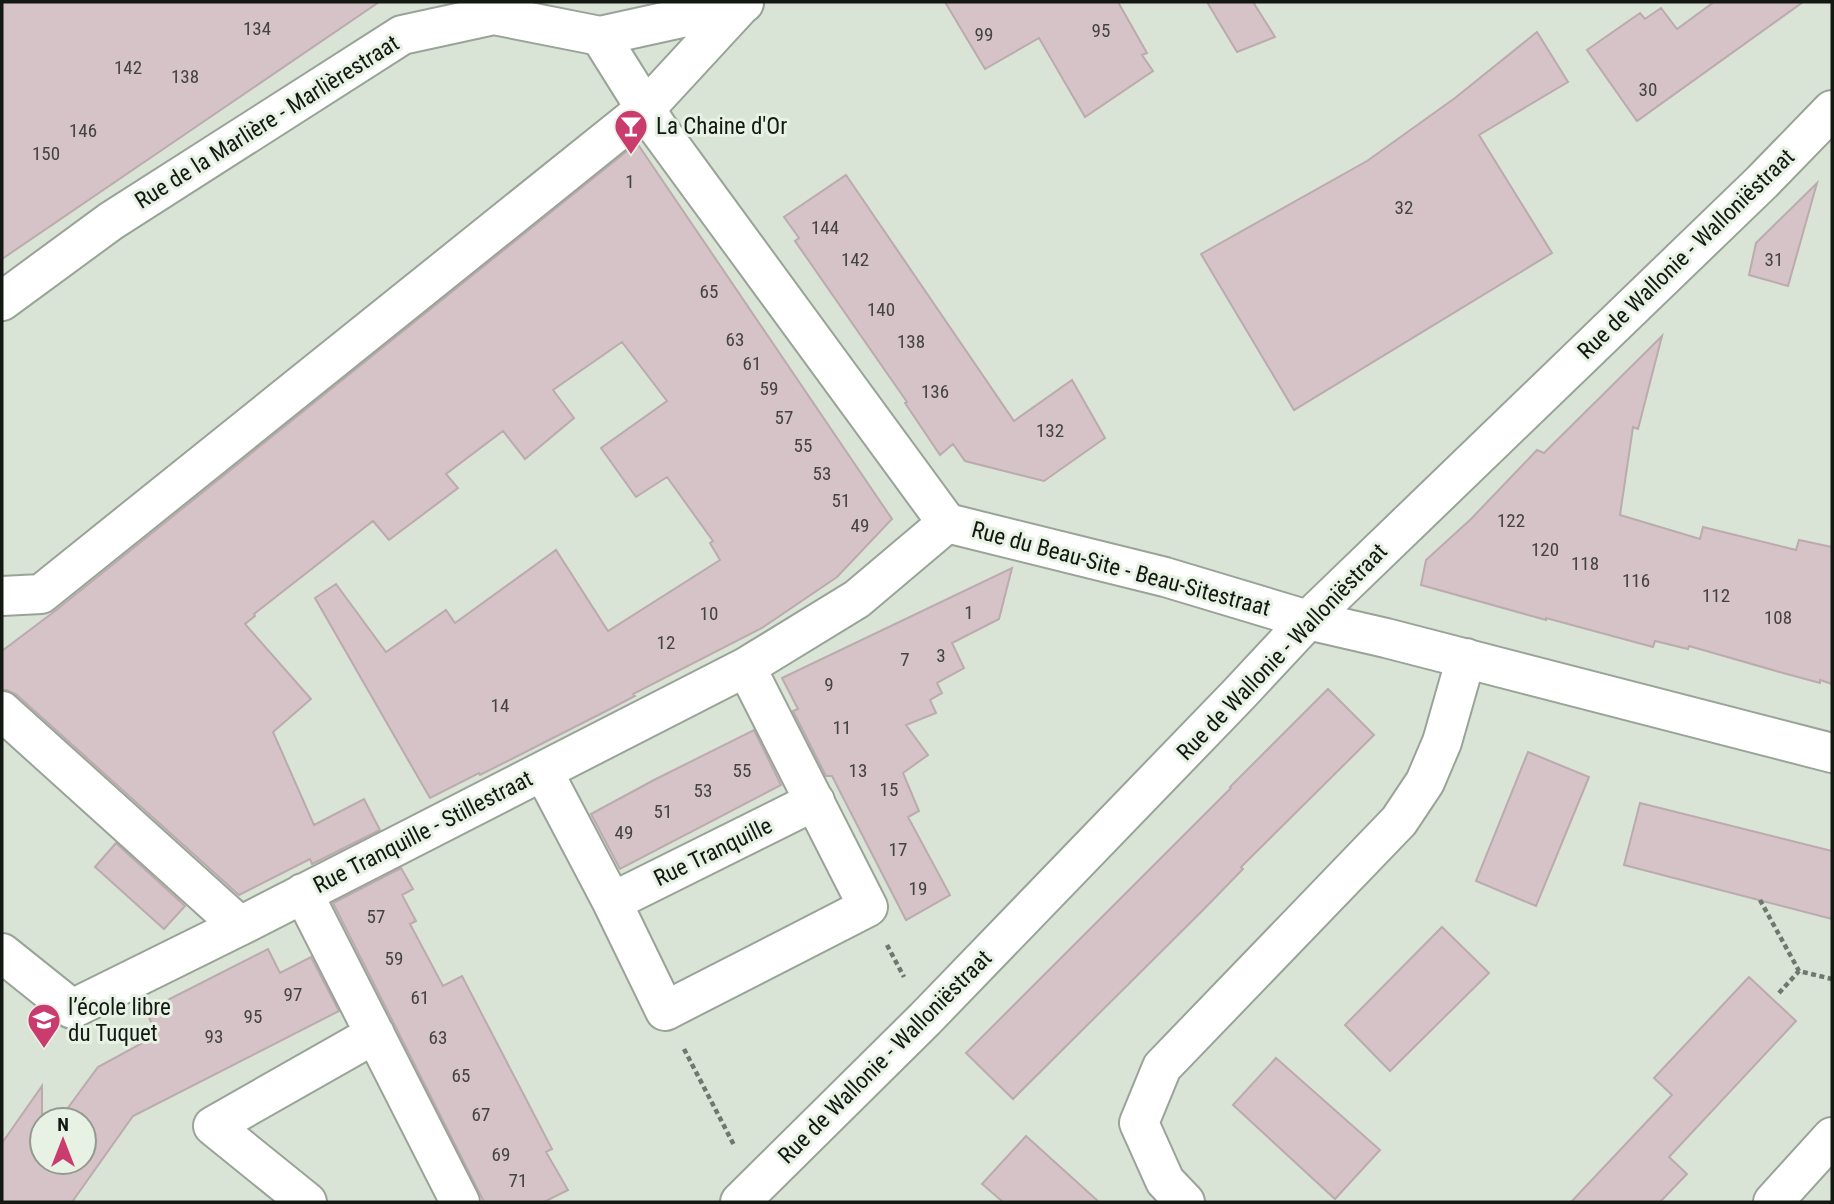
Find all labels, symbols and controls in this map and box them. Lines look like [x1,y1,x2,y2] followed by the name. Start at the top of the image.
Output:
[243,17,271,40] house number: 134
[1092,19,1110,42] house number: 95
[975,23,993,46] house number: 99
[130,29,404,215] street label: Rue de la Marlière - Marlièrestraat
[114,56,142,79] house number: 142
[171,65,199,88] house number: 138
[1639,78,1657,101] house number: 30
[612,107,650,156] bar icon: La Chaine d'Or
[656,113,787,140] place label: La Chaine d'Or
[69,119,97,142] house number: 146
[32,142,60,165] house number: 150
[1572,143,1800,365] street label: Rue de Wallonie - Walloniëstraat
[625,170,635,193] house number: 1
[1395,196,1413,219] house number: 32
[811,216,839,239] house number: 144
[841,248,869,271] house number: 142
[1765,248,1783,271] house number: 31
[700,280,718,303] house number: 65
[867,298,895,321] house number: 140
[726,328,744,351] house number: 63
[897,330,925,353] house number: 138
[743,352,761,375] house number: 61
[760,377,778,400] house number: 59
[921,380,949,403] house number: 136
[775,406,793,429] house number: 57
[1036,419,1064,442] house number: 132
[794,434,812,457] house number: 55
[813,462,831,485] house number: 53
[832,489,850,512] house number: 51
[1497,509,1525,532] house number: 122
[851,514,869,537] house number: 49
[969,516,1273,622] street label: Rue du Beau-Site - Beau-Sitestraat
[1171,538,1393,766] street label: Rue de Wallonie - Walloniëstraat
[1531,538,1559,561] house number: 120
[1571,552,1599,575] house number: 118
[1622,569,1650,592] house number: 116
[1702,584,1730,607] house number: 112
[964,601,974,624] house number: 1
[700,602,718,625] house number: 10
[1764,606,1792,629] house number: 108
[657,631,675,654] house number: 12
[936,644,946,667] house number: 3
[900,648,910,671] house number: 7
[824,673,834,696] house number: 9
[491,694,509,717] house number: 14
[833,716,851,739] house number: 11
[733,759,751,782] house number: 55
[849,759,867,782] house number: 13
[309,765,537,899] street label: Rue Tranquille - Stillestraat
[880,778,898,801] house number: 15
[694,779,712,802] house number: 53
[654,800,672,823] house number: 51
[650,812,776,892] street label: Rue Tranquille
[615,821,633,844] house number: 49
[889,838,907,861] house number: 17
[909,877,927,900] house number: 19
[367,905,385,928] house number: 57
[773,945,997,1169] street label: Rue de Wallonie - Walloniëstraat
[385,947,403,970] house number: 59
[284,983,302,1006] house number: 97
[411,986,429,1009] house number: 61
[68,994,171,1047] place label: l’école libre du Tuquet
[25,1001,63,1050] school or university icon: l’école libre du Tuquet
[244,1005,262,1028] house number: 95
[205,1025,223,1048] house number: 93
[429,1026,447,1049] house number: 63
[452,1064,470,1087] house number: 65
[472,1103,490,1126] house number: 67
[28,1106,98,1176] north arrow
[57,1113,69,1136] text: N
[492,1143,510,1166] house number: 69
[509,1169,527,1192] house number: 71

